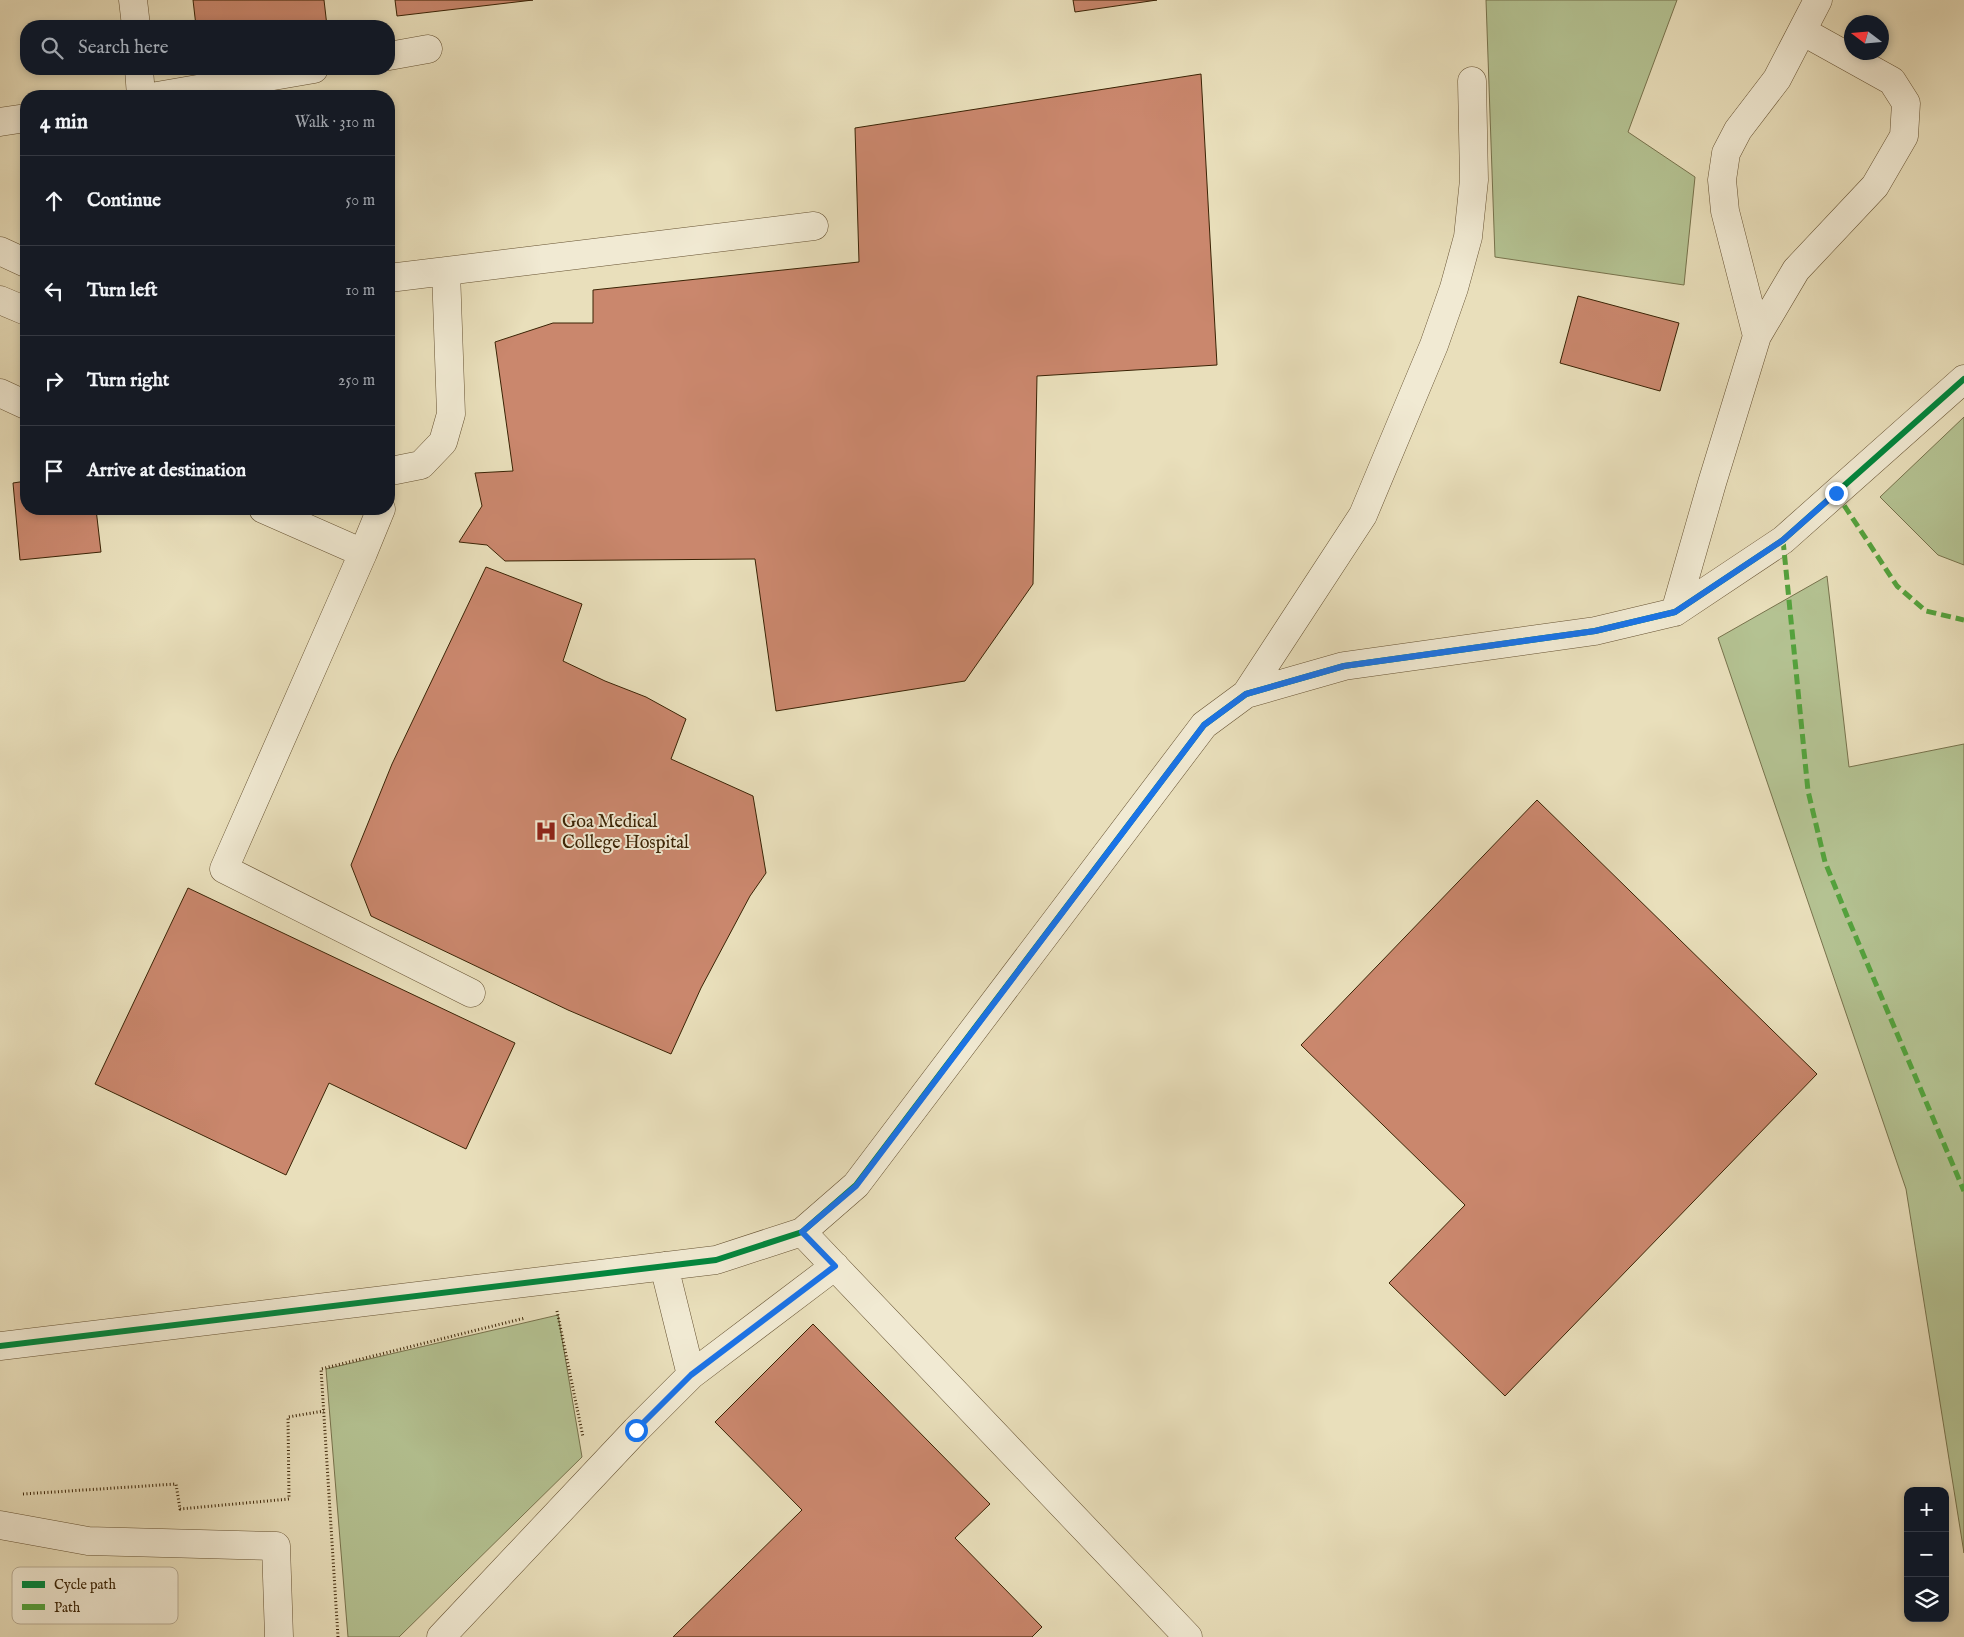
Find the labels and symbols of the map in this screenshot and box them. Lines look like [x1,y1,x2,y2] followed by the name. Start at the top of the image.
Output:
[1844,15,1889,60] north arrow
[1825,482,1848,505] route end
[562,811,689,855] place label: Goa Medical College Hospital
[533,818,559,844] hospital icon: Goa Medical College Hospital
[625,1419,648,1442] route start
[12,1567,178,1624] legend
[54,1576,116,1594] text: Cycle path
[54,1599,81,1617] text: Path

